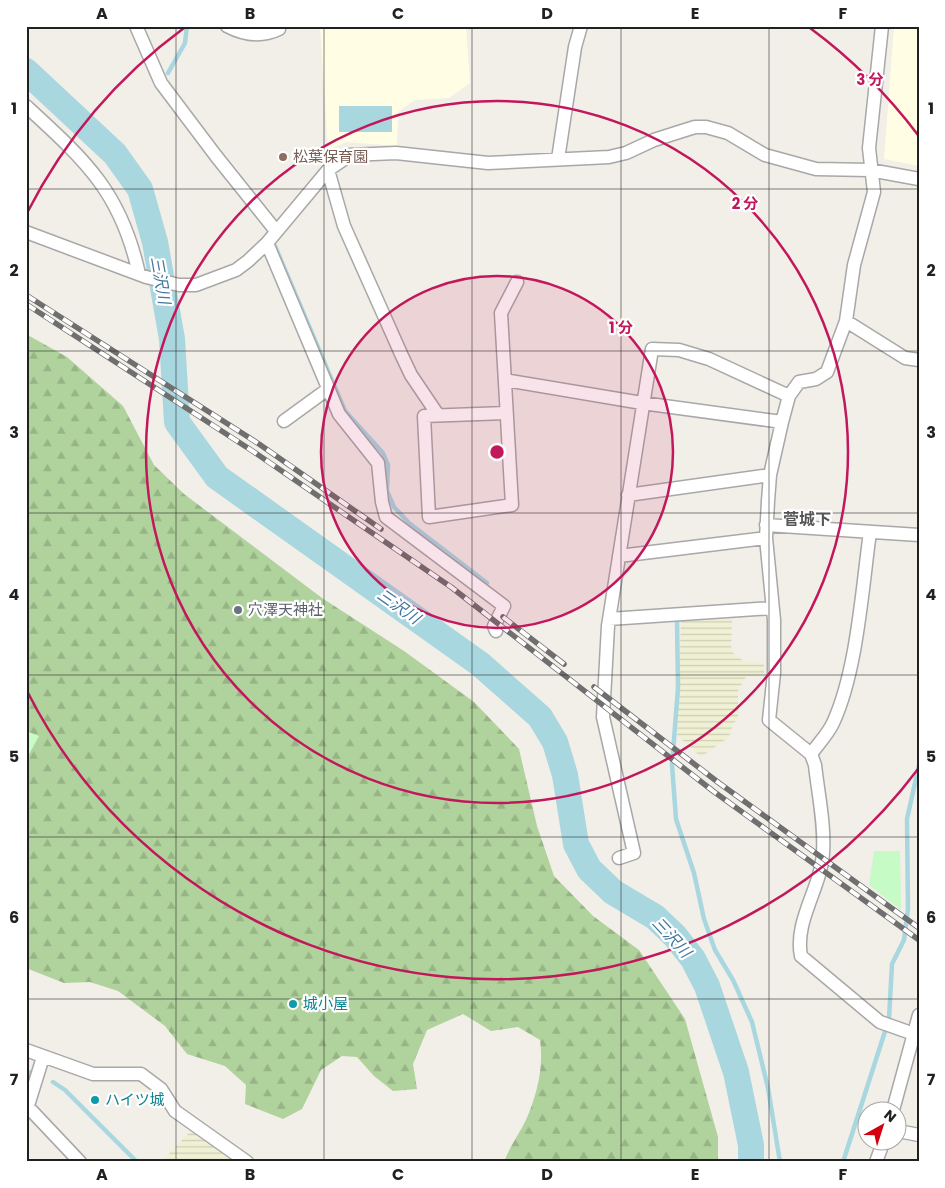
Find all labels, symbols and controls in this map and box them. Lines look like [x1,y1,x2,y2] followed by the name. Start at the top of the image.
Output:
[96,2,108,25] text: A
[245,2,255,25] text: B
[392,2,404,25] text: C
[541,2,553,25] text: D
[691,2,699,25] text: E
[839,2,848,25] text: F
[856,69,884,90] text: 3 分
[11,97,17,120] text: 1
[928,97,934,120] text: 1
[293,146,368,167] place label: 松葉保育園
[277,151,289,163] marker: 松葉保育園
[732,193,758,214] text: 2 分
[145,254,176,308] water label: 三沢川
[9,259,19,282] text: 2
[926,259,936,282] text: 2
[609,317,633,338] text: 1 分
[9,421,19,444] text: 3
[926,421,936,444] text: 3
[488,443,506,461] centre of rings
[783,508,831,531] district label: 菅城下
[9,583,20,606] text: 4
[372,583,427,631] water label: 三沢川
[926,583,937,606] text: 4
[248,599,323,620] place label: 穴澤天神社
[232,604,244,616] marker: 穴澤天神社
[9,745,19,768] text: 5
[926,745,936,768] text: 5
[9,906,19,929] text: 6
[926,906,936,929] text: 6
[647,912,698,964] water label: 三沢川
[303,993,348,1014] place label: 城小屋
[287,998,299,1010] marker: 城小屋
[10,1068,19,1091] text: 7
[927,1068,936,1091] text: 7
[105,1089,165,1110] place label: ハイツ城
[89,1094,101,1106] marker: ハイツ城
[858,1100,908,1150] north arrow
[880,1105,901,1127] text: N
[96,1163,108,1186] text: A
[245,1163,255,1186] text: B
[392,1163,404,1186] text: C
[541,1163,553,1186] text: D
[691,1163,699,1186] text: E
[839,1163,848,1186] text: F

